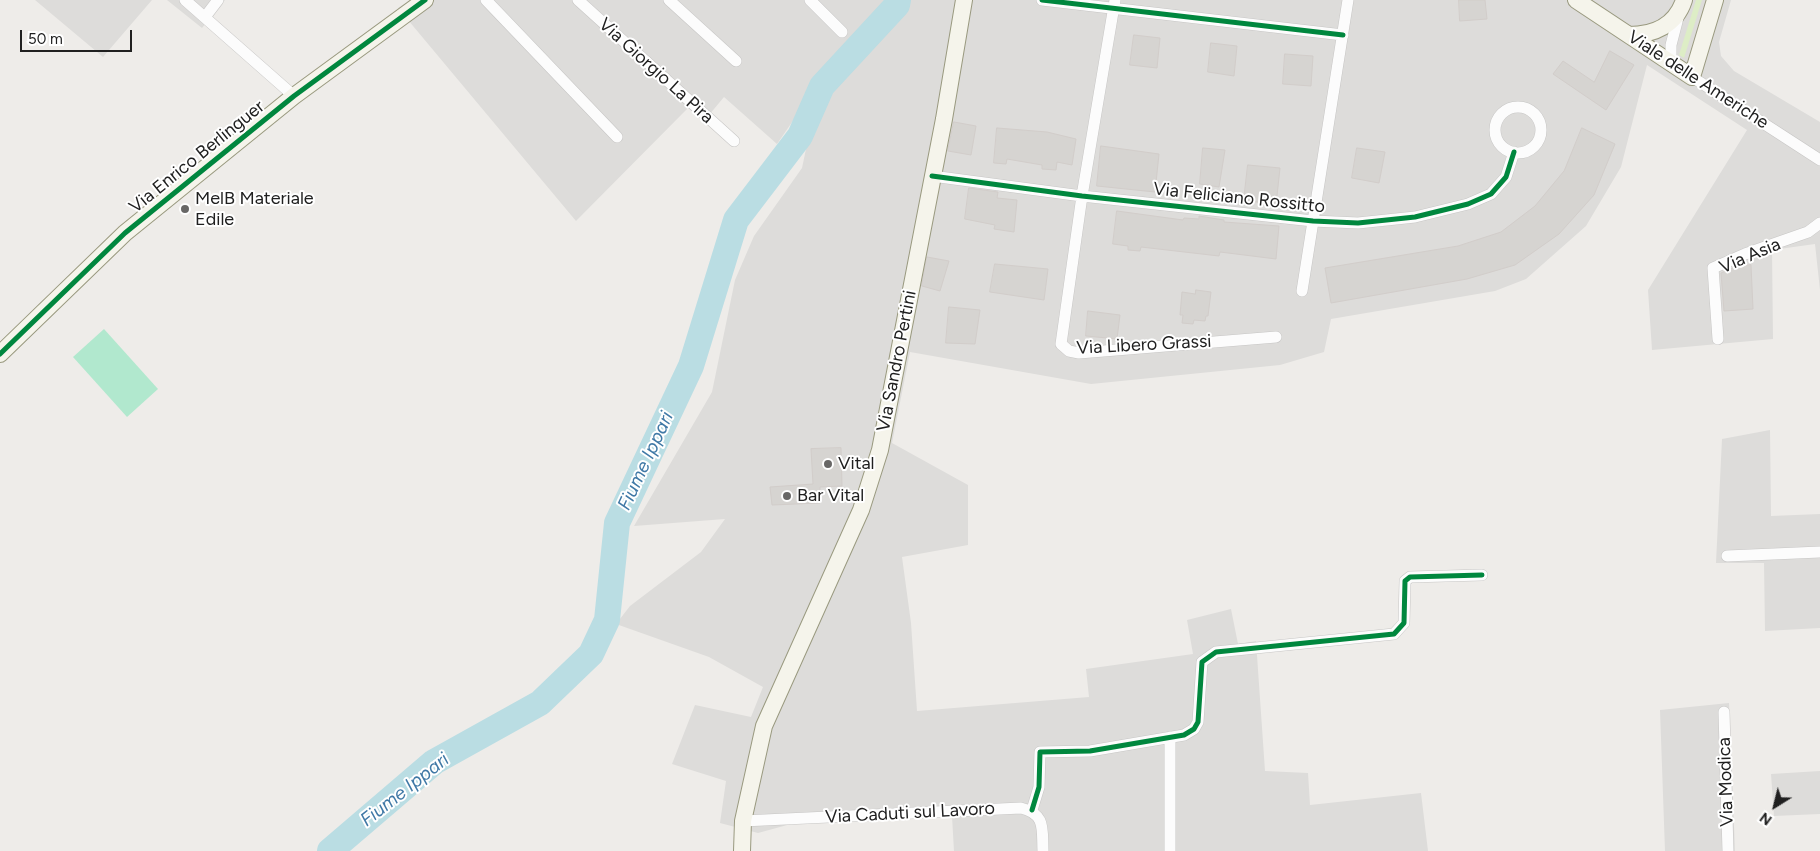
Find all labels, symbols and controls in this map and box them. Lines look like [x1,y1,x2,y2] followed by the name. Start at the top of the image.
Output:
[594,14,718,128] street label: Via Giorgio La Pira
[22,20,135,52] scale bar
[1623,26,1773,134] street label: Viale delle Americhe
[28,30,63,48] text: 50 m
[125,96,269,218] street label: Via Enrico Berlinguer
[1152,178,1326,218] street label: Via Feliciano Rossitto
[195,188,314,230] place label: MelB Materiale Edile
[179,203,191,215] marker: MelB Materiale Edile
[1716,234,1784,278] street label: Via Asia
[873,289,921,433] street label: Via Sandro Pertini
[1076,331,1212,359] street label: Via Libero Grassi
[613,408,679,514] water label: Fiume Ippari
[838,453,875,475] place label: Vital
[822,458,834,470] marker: Vital
[797,485,864,507] place label: Bar Vital
[781,490,793,502] marker: Bar Vital
[1714,737,1738,827] street label: Via Modica
[356,748,454,832] water label: Fiume Ippari
[1750,781,1800,831] north arrow
[825,798,995,828] street label: Via Caduti sul Lavoro
[1757,808,1775,829] text: N

